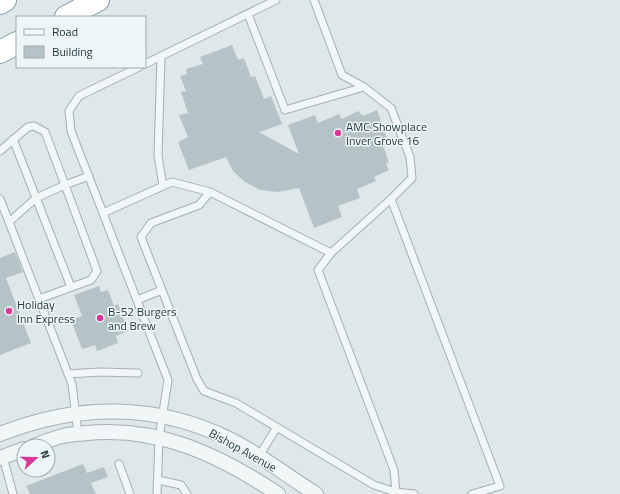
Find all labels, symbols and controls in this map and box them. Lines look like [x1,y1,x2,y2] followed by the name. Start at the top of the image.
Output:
[16,16,146,68] legend
[52,22,78,41] text: Road
[52,42,93,61] text: Building
[346,117,427,150] place label: AMC Showplace Inver Grove 16
[333,128,343,138] marker: AMC Showplace Inver Grove 16
[17,295,76,328] place label: Holiday Inn Express
[108,302,177,335] place label: B-52 Burgers and Brew
[4,306,14,316] marker: Holiday Inn Express
[95,313,105,323] marker: B-52 Burgers and Brew
[206,424,280,476] street label: Bishop Avenue
[16,438,56,478] north arrow
[37,448,54,461] text: N

